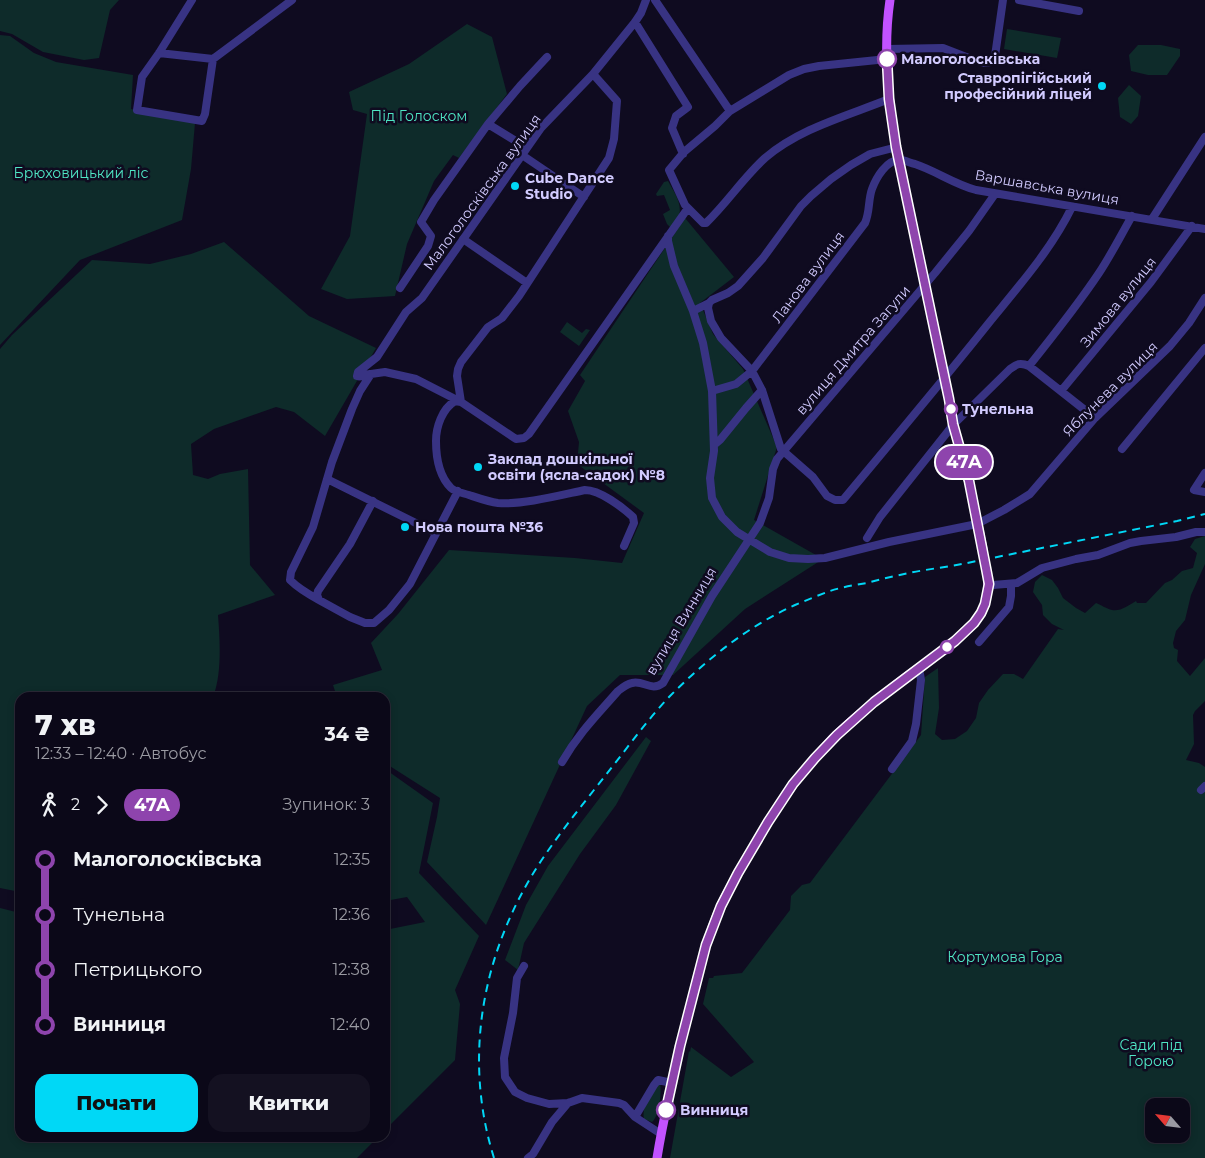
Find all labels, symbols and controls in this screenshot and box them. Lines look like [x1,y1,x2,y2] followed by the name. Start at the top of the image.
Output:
[877,49,897,69] marker: Малоголосківська
[901,50,1040,68] place label: Малоголосківська
[944,69,1092,103] place label: Ставропігійський професійний ліцей
[1096,80,1108,92] marker: Ставропігійський професійний ліцей
[371,107,467,125] park label: Під Голоском
[419,110,545,274] street label: Малоголосківська вулиця
[14,164,149,182] park label: Брюховицький ліс
[974,165,1120,209] street label: Варшавська вулиця
[525,169,614,203] place label: Cube Dance Studio
[509,180,521,192] marker: Cube Dance Studio
[768,228,848,326] street label: Ланова вулиця
[1076,253,1160,351] street label: Зимова вулиця
[792,282,914,418] street label: вулиця Дмитра Загули
[1059,338,1161,440] street label: Яблунева вулиця
[962,400,1034,418] place label: Тунельна
[944,402,958,416] marker: Тунельна
[935,446,993,478] line badge: 47А
[487,450,665,484] place label: Заклад дошкільної освіти (ясла-садок) №8
[946,451,982,473] text: 47А
[472,461,484,473] marker: Заклад дошкільної освіти (ясла-садок) №8
[415,518,543,536] place label: Нова пошта №36
[399,521,411,533] marker: Нова пошта №36
[642,564,720,678] street label: вулиця Винниця
[940,640,954,654] unlabelled marker
[35,708,96,742] text: 7 хв
[325,723,370,746] text: 34 ₴
[35,744,206,763] text: 12:33 – 12:40 · Автобус
[35,791,63,819] icon: walk
[88,791,116,819] icon: forward
[134,794,170,816] text: 47А
[71,795,80,814] text: 2
[283,795,370,814] text: Зупинок: 3
[73,848,262,871] text: Малоголосківська
[334,850,370,869] text: 12:35
[73,903,165,926] text: Тунельна
[333,905,370,924] text: 12:36
[947,948,1063,966] park label: Кортумова Гора
[73,958,202,981] text: Петрицького
[333,960,370,979] text: 12:38
[73,1013,166,1036] text: Винниця
[331,1015,370,1034] text: 12:40
[1120,1036,1182,1070] park label: Сади під Горою
[35,1074,198,1132] button: Почати
[208,1074,370,1132] button: Квитки
[1145,1098,1190,1142] north arrow
[1145,1098,1190,1143] map controls
[656,1100,676,1120] marker: Винниця
[680,1101,748,1119] place label: Винниця

